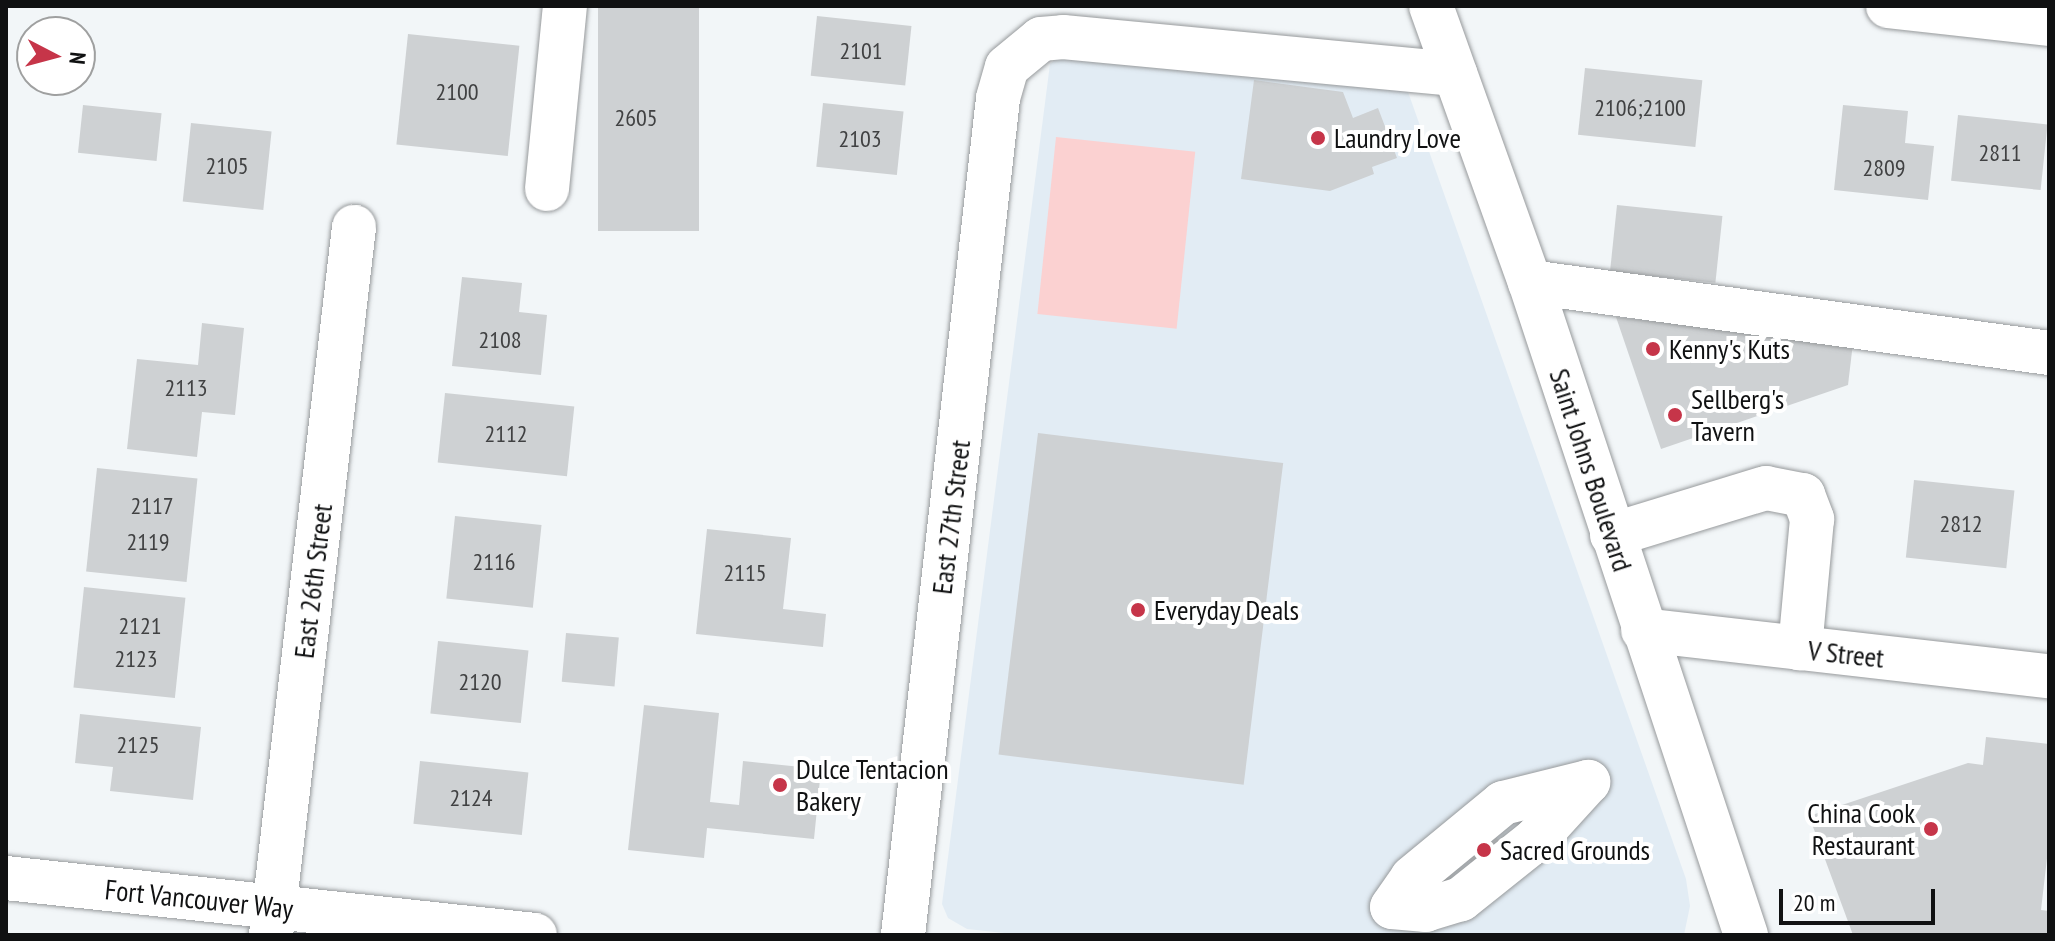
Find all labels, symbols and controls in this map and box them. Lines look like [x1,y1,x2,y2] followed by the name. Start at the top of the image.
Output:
[16,16,96,96] north arrow
[839,37,883,65] house number: 2101
[63,51,92,66] text: N
[435,78,479,106] house number: 2100
[1594,94,1686,122] house number: 2106;2100
[614,104,658,132] house number: 2605
[1334,121,1462,155] place label: Laundry Love
[838,125,882,153] house number: 2103
[1309,129,1327,147] marker: Laundry Love
[1978,139,2022,167] house number: 2811
[205,152,249,180] house number: 2105
[1862,154,1906,182] house number: 2809
[478,326,522,354] house number: 2108
[1669,332,1790,366] place label: Kenny's Kuts
[1644,340,1662,358] marker: Kenny's Kuts
[1542,364,1640,576] street label: Saint Johns Boulevard
[164,374,208,402] house number: 2113
[1691,382,1784,448] place label: Sellberg's Tavern
[1666,406,1684,424] marker: Sellberg's Tavern
[484,420,528,448] house number: 2112
[925,438,977,596] street label: East 27th Street
[130,492,174,520] house number: 2117
[287,502,339,660] street label: East 26th Street
[1939,510,1983,538] house number: 2812
[126,528,170,556] house number: 2119
[472,548,516,576] house number: 2116
[723,559,767,587] house number: 2115
[1154,593,1300,627] place label: Everyday Deals
[1129,601,1147,619] marker: Everyday Deals
[118,612,162,640] house number: 2121
[1806,633,1886,675] street label: V Street
[114,645,158,673] house number: 2123
[458,668,502,696] house number: 2120
[116,731,160,759] house number: 2125
[796,752,949,818] place label: Dulce Tentacion Bakery
[771,776,789,794] marker: Dulce Tentacion Bakery
[449,784,493,812] house number: 2124
[1807,796,1915,862] place label: China Cook Restaurant
[1922,820,1940,838] marker: China Cook Restaurant
[1500,833,1650,867] place label: Sacred Grounds
[1475,841,1493,859] marker: Sacred Grounds
[103,872,295,926] street label: Fort Vancouver Way
[1783,873,1939,923] scale bar
[1793,887,1835,918] text: 20 m

